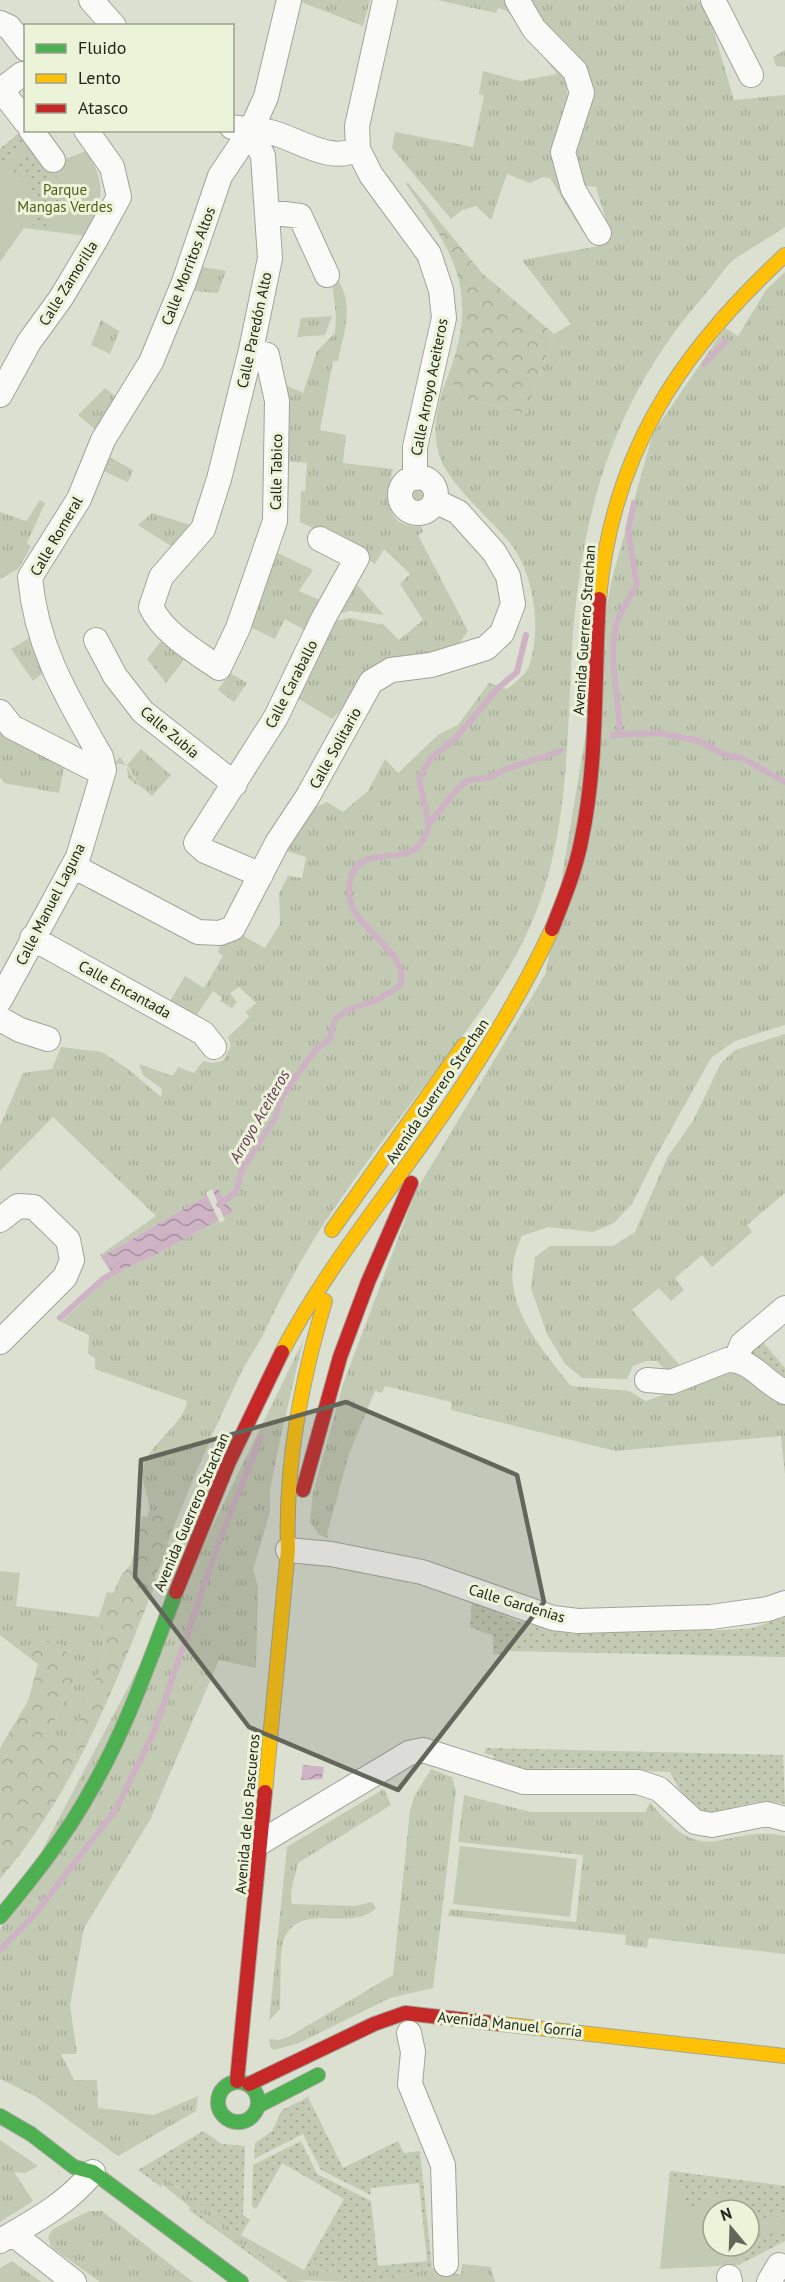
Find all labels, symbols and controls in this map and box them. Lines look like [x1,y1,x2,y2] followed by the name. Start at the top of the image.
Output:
[24,24,234,132] legend
[78,36,126,59] text: Fluido
[78,66,121,89] text: Lento
[78,96,128,119] text: Atasco
[17,180,113,216] park label: Parque Mangas Verdes
[157,204,219,328] street label: Calle Morritos Altos
[34,237,102,329] street label: Calle Zamorilla
[232,270,276,390] street label: Calle Paredón Alto
[406,317,452,457] street label: Calle Arroyo Aceiteros
[266,434,286,510] street label: Calle Tabico
[25,492,87,579] street label: Calle Romeral
[569,544,599,716] street label: Avenida Guerrero Strachan
[261,637,321,731] street label: Calle Caraballo
[137,702,203,762] street label: Calle Zubía
[305,704,365,792] street label: Calle Solitario
[11,840,89,968] street label: Calle Manuel Laguna
[75,956,175,1022] street label: Calle Encantada
[381,1015,493,1167] street label: Avenida Guerrero Strachan
[224,1065,294,1167] water label: Arroyo Aceiteros
[149,1430,233,1594] street label: Avenida Guerrero Strachan
[467,1579,567,1627] street label: Calle Gardenias
[231,1733,263,1895] street label: Avenida de los Pascueros
[437,2007,583,2041] street label: Avenida Manuel Gorría
[701,2198,761,2258] north arrow
[718,2203,734,2225] text: N

